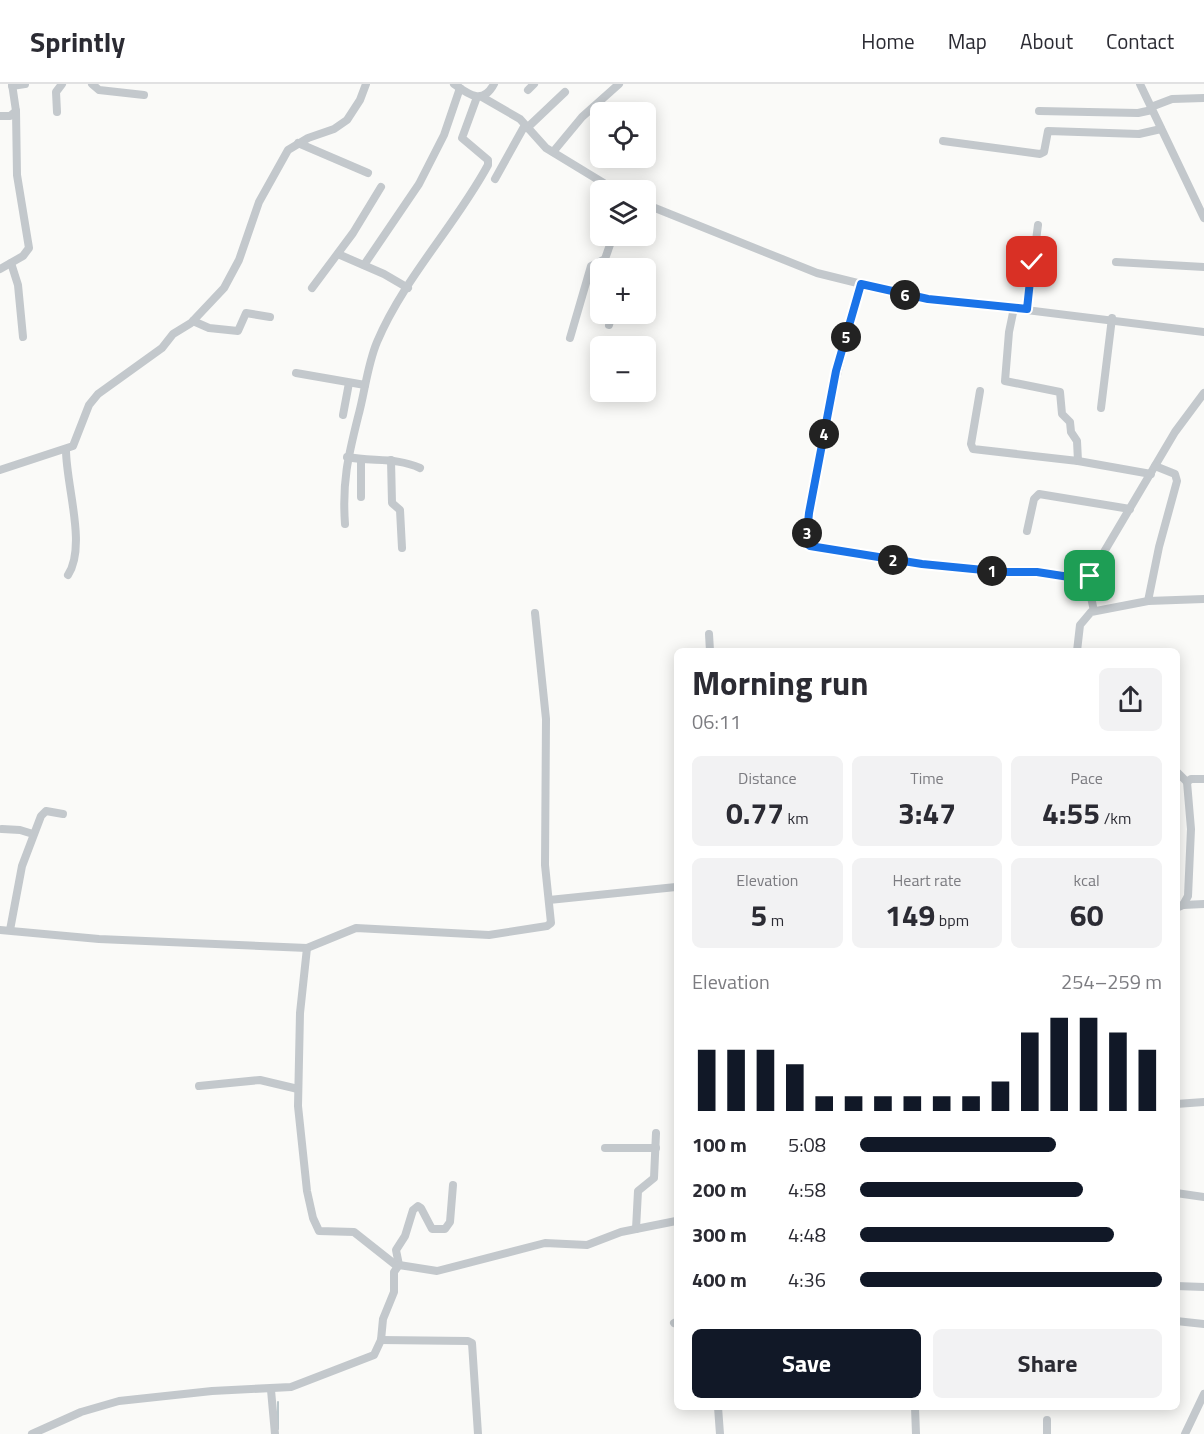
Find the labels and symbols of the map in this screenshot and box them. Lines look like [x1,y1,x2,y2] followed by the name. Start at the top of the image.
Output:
[1006,236,1057,287] pin
[890,280,920,310] pin: 6
[831,322,861,352] pin: 5
[809,419,839,449] pin: 4
[792,518,822,548] pin: 3
[878,545,908,575] pin: 2
[1064,550,1115,601] pin
[977,556,1007,586] pin: 1

